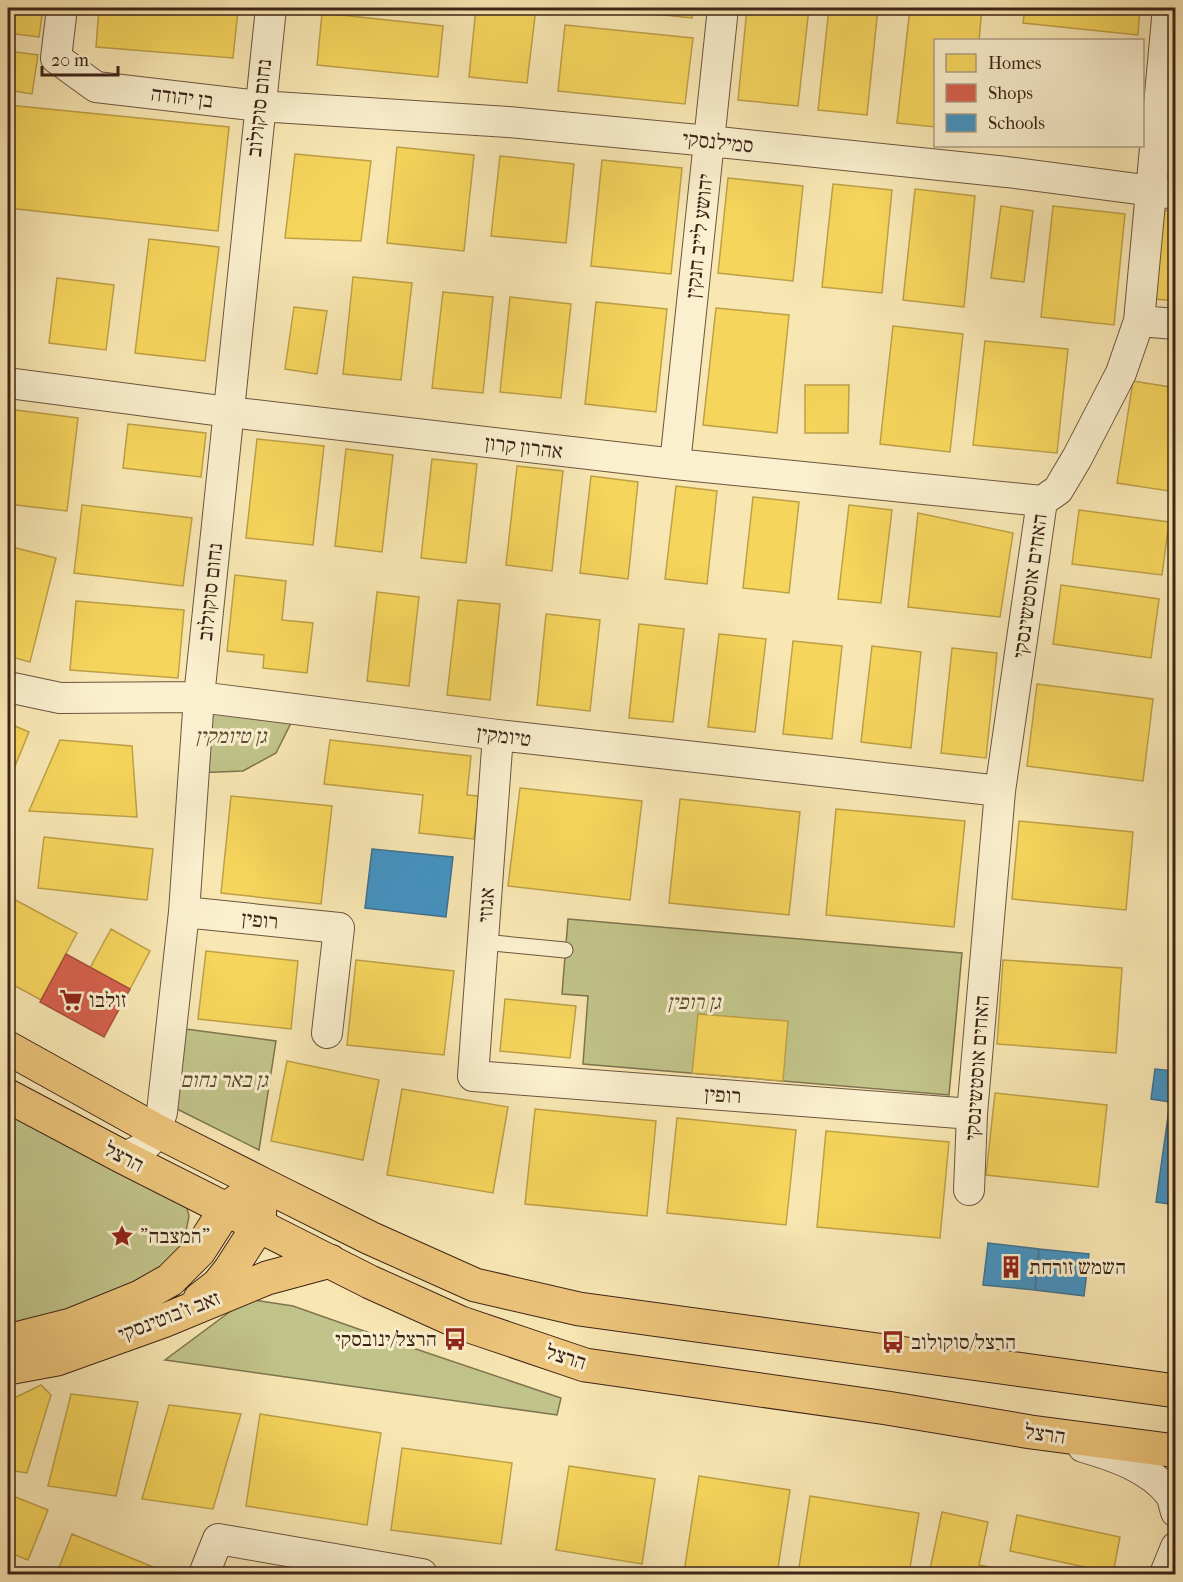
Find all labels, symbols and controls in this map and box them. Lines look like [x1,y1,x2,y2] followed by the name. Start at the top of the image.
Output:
[42,39,118,77] scale bar
[934,39,1144,147] legend
[51,50,89,71] text: 20 m
[988,53,1042,74] text: Homes
[242,58,276,158] street label: נחום סוקולוב
[149,81,215,113] street label: בן יהודה
[988,83,1033,104] text: Shops
[988,113,1045,134] text: Schools
[681,126,755,158] street label: סמילנסקי
[681,172,718,299] street label: יהושע לייב חנקין
[484,430,564,464] street label: אהרון קרון
[1008,512,1052,660] street label: האחים אוסטשינסקי
[193,542,227,642] street label: נחום סוקולוב
[475,721,533,751] street label: טיומקין
[195,724,269,748] park label: גן טיומקין
[473,887,499,923] street label: אגוזי
[240,906,280,934] street label: רופין
[58,987,84,1013] supermarket icon: זולבו
[89,988,126,1012] place label: זולבו
[667,990,723,1014] park label: גן רופין
[960,994,994,1142] street label: האחים אוסטשינסקי
[180,1068,270,1092] park label: גן באר נחום
[704,1082,742,1108] street label: רופין
[100,1137,148,1177] street label: הרצל
[109,1223,135,1249] place icon: "המצבה"
[140,1224,210,1248] place label: "המצבה"
[998,1254,1024,1280] building icon: השמש זורחת
[1029,1255,1126,1279] place label: השמש זורחת
[115,1286,223,1346] street label: זאב ז'בוטינסקי
[442,1326,468,1352] bus stop icon: הרצל/ינובסקי
[335,1327,437,1351] place label: הרצל/ינובסקי
[880,1329,906,1355] bus stop icon: הרצל/סוקולוב
[911,1330,1016,1354] place label: הרצל/סוקולוב
[543,1339,589,1375] street label: הרצל
[1023,1419,1067,1449] street label: הרצל

